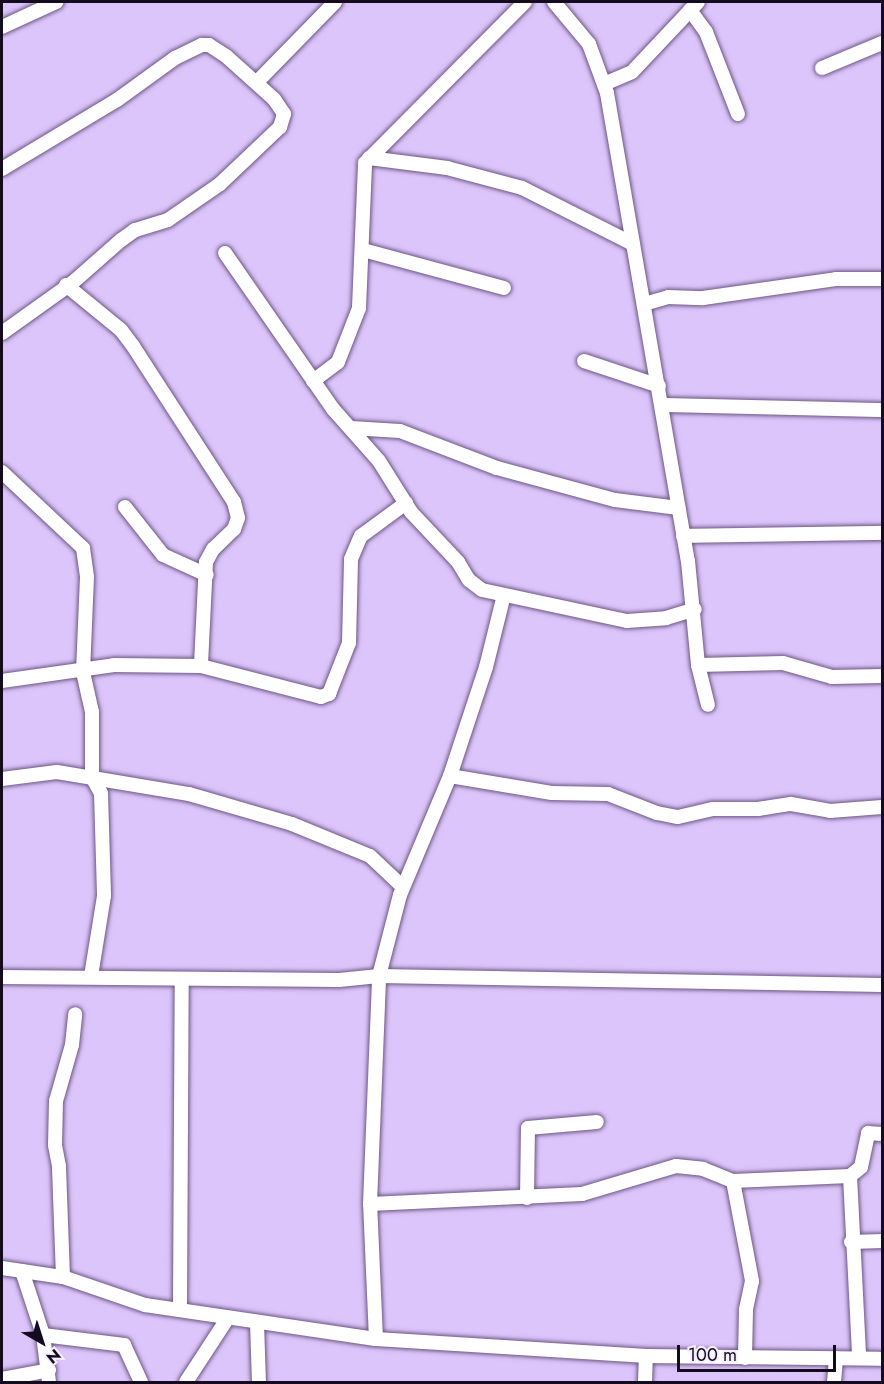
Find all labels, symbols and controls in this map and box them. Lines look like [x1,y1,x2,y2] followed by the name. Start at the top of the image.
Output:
[12,1312,72,1372] north arrow
[680,1333,839,1371] scale bar
[688,1342,737,1368] text: 100 m
[41,1343,66,1369] text: N

